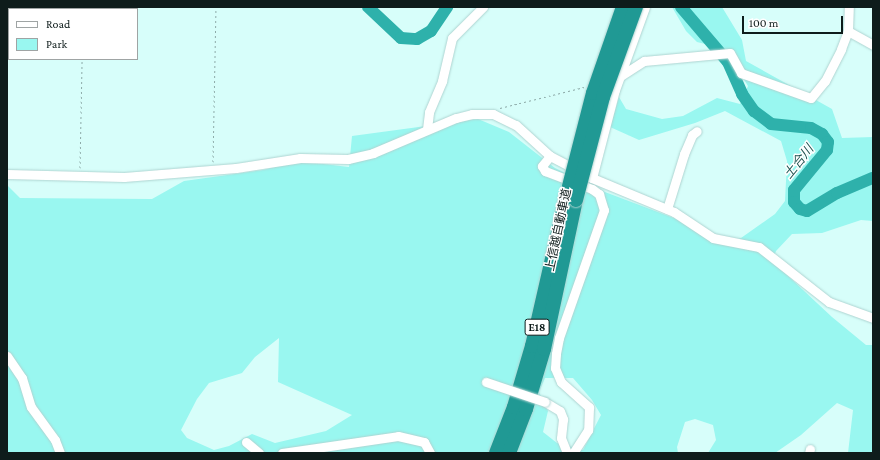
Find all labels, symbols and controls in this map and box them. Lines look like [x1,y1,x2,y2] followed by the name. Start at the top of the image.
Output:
[8,8,138,60] legend
[744,8,845,34] scale bar
[749,16,778,30] text: 100 m
[46,17,70,31] text: Road
[46,37,67,51] text: Park
[781,142,817,182] water label: 土合川
[543,187,575,273] street label: 上信越自動車道
[524,318,550,336] road number: E18

